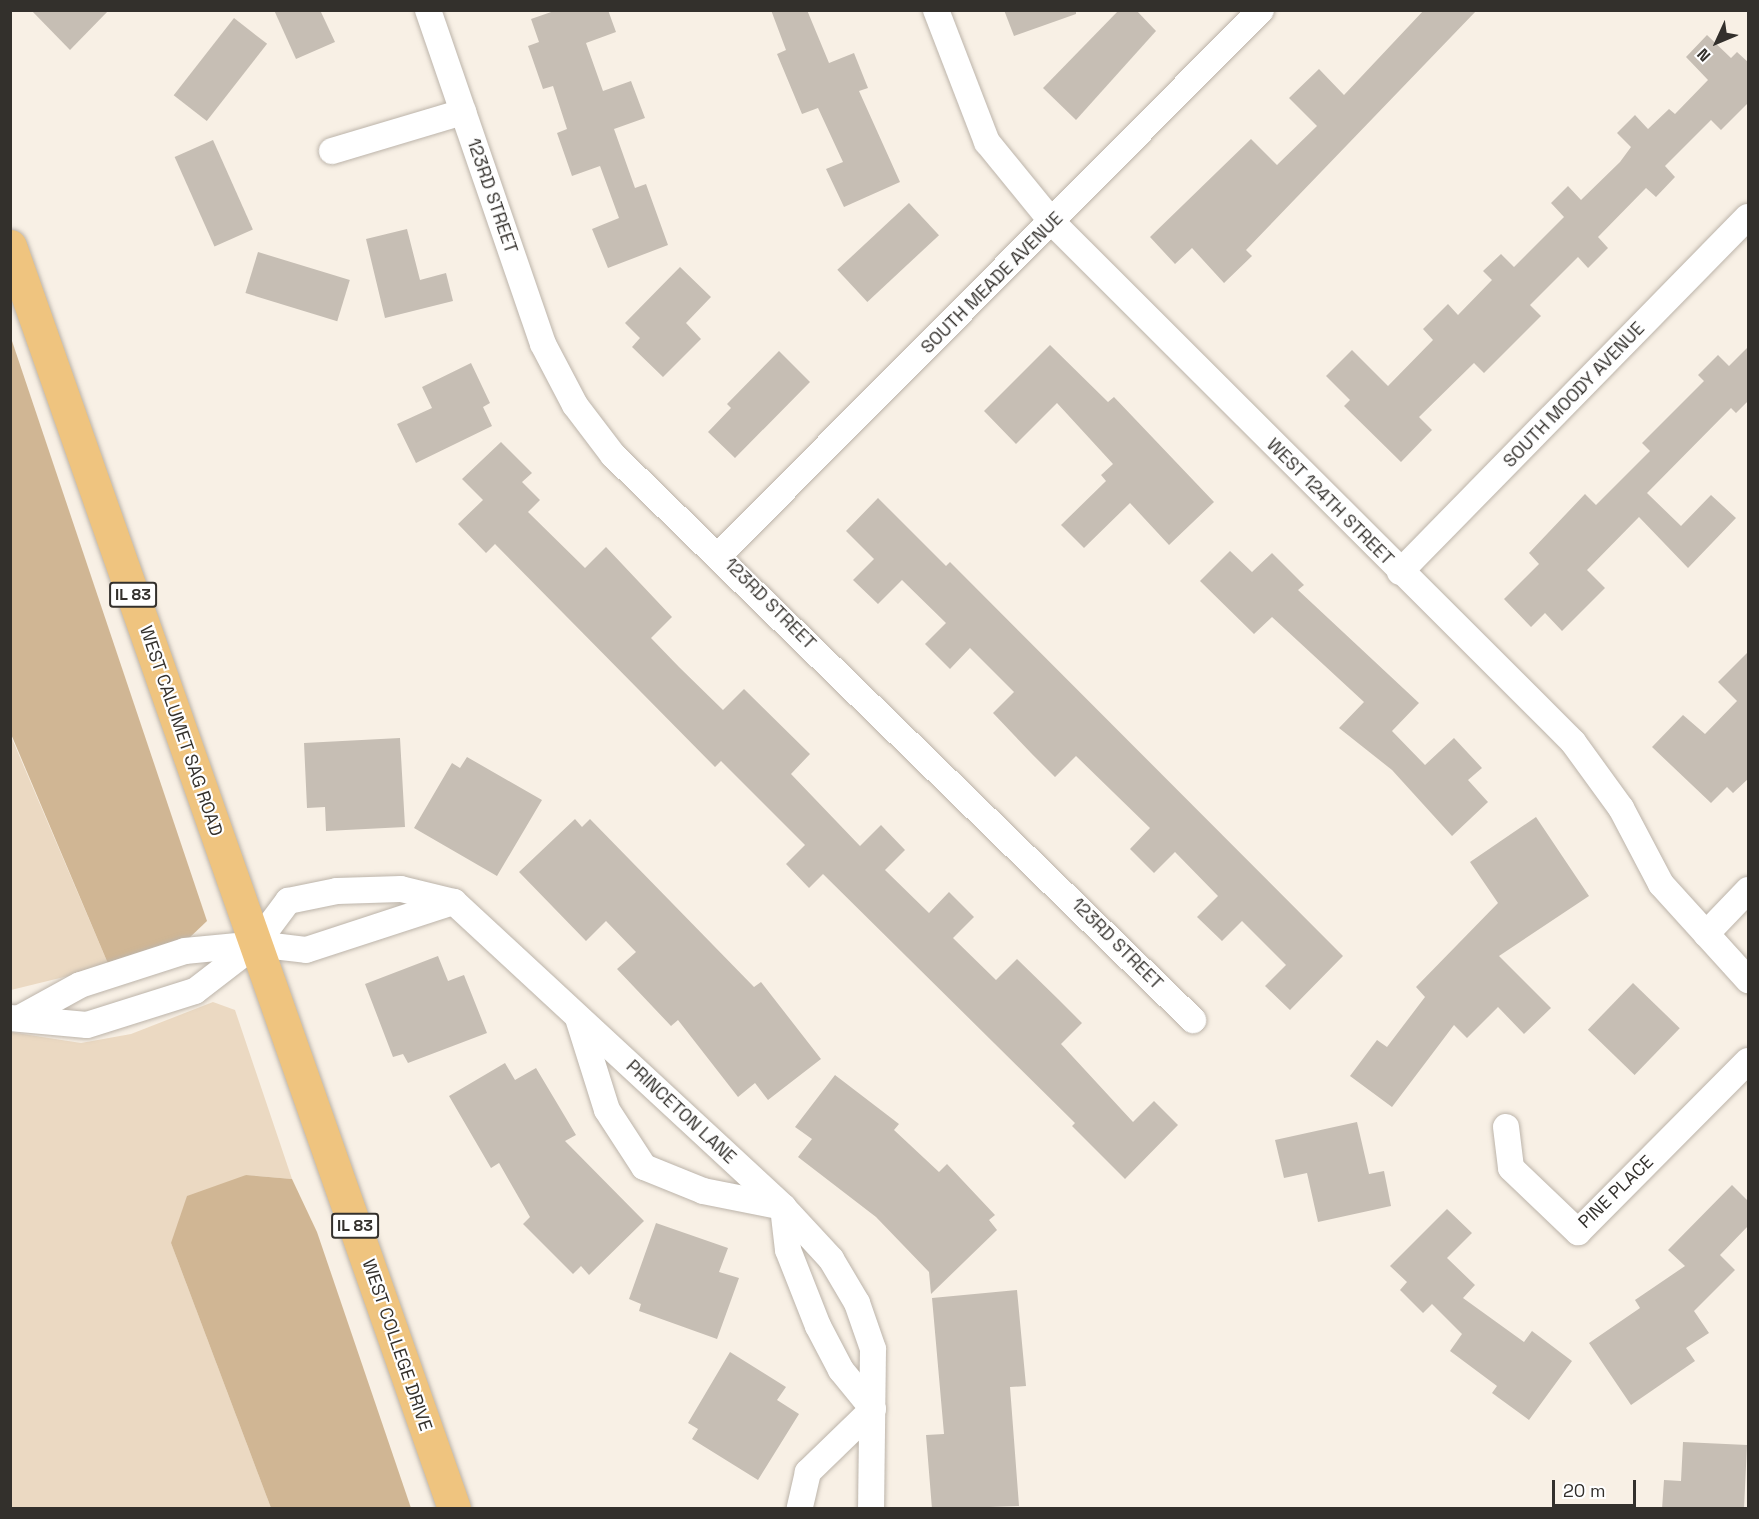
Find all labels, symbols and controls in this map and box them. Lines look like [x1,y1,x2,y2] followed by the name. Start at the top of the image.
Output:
[1687,12,1747,72] north arrow
[1692,44,1715,66] text: N
[462,136,522,256] street label: 123RD STREET
[917,208,1067,358] street label: SOUTH MEADE AVENUE
[1499,318,1649,472] street label: SOUTH MOODY AVENUE
[1262,434,1398,570] street label: WEST 124TH STREET
[720,554,820,654] street label: 123RD STREET
[108,582,158,608] road number: IL 83
[135,623,227,839] street label: WEST CALUMET SAG ROAD
[1067,894,1167,994] street label: 123RD STREET
[622,1056,740,1168] street label: PRINCETON LANE
[1574,1151,1658,1233] street label: PINE PLACE
[330,1213,380,1239] road number: IL 83
[357,1256,437,1434] street label: WEST COLLEGE DRIVE
[1555,1468,1639,1506] scale bar
[1563,1479,1606,1502] text: 20 m

